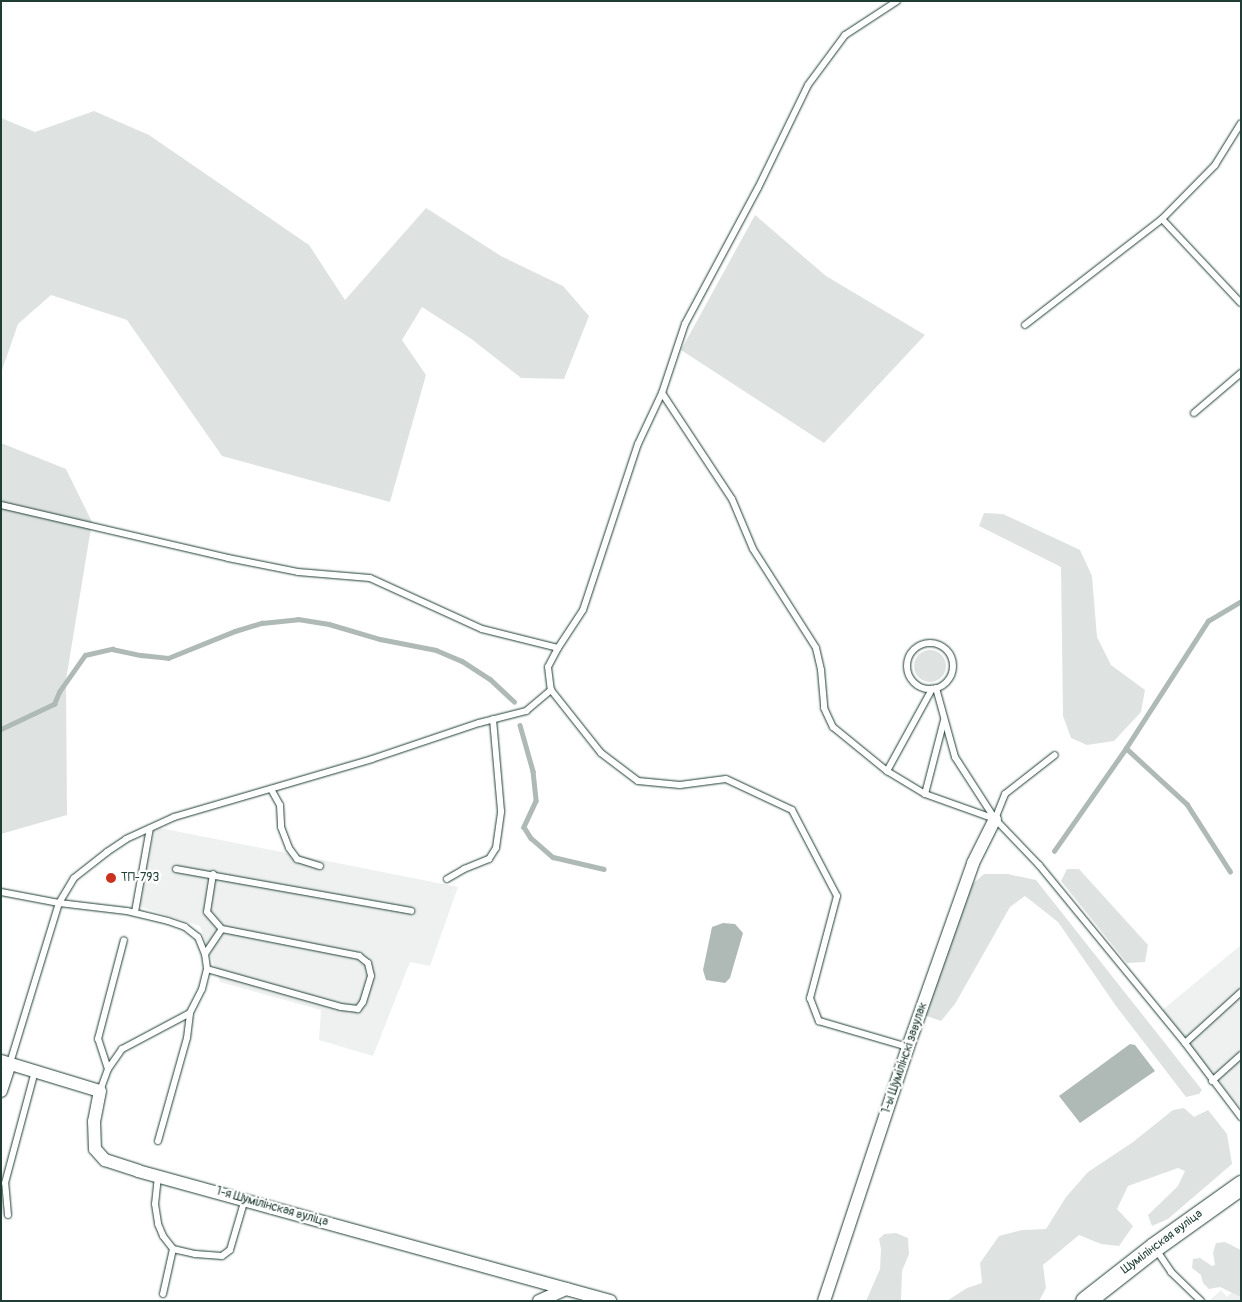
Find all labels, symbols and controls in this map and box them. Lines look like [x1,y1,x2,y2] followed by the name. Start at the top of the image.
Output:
[121,871,159,885] place label: ТП-793
[105,872,117,884] marker: ТП-793
[879,1000,931,1116] street label: 1-ы Шумілінскі завулак
[214,1184,330,1230] street label: 1-я Шумілінская вуліца
[1118,1207,1206,1277] street label: Шумілінская вуліца

